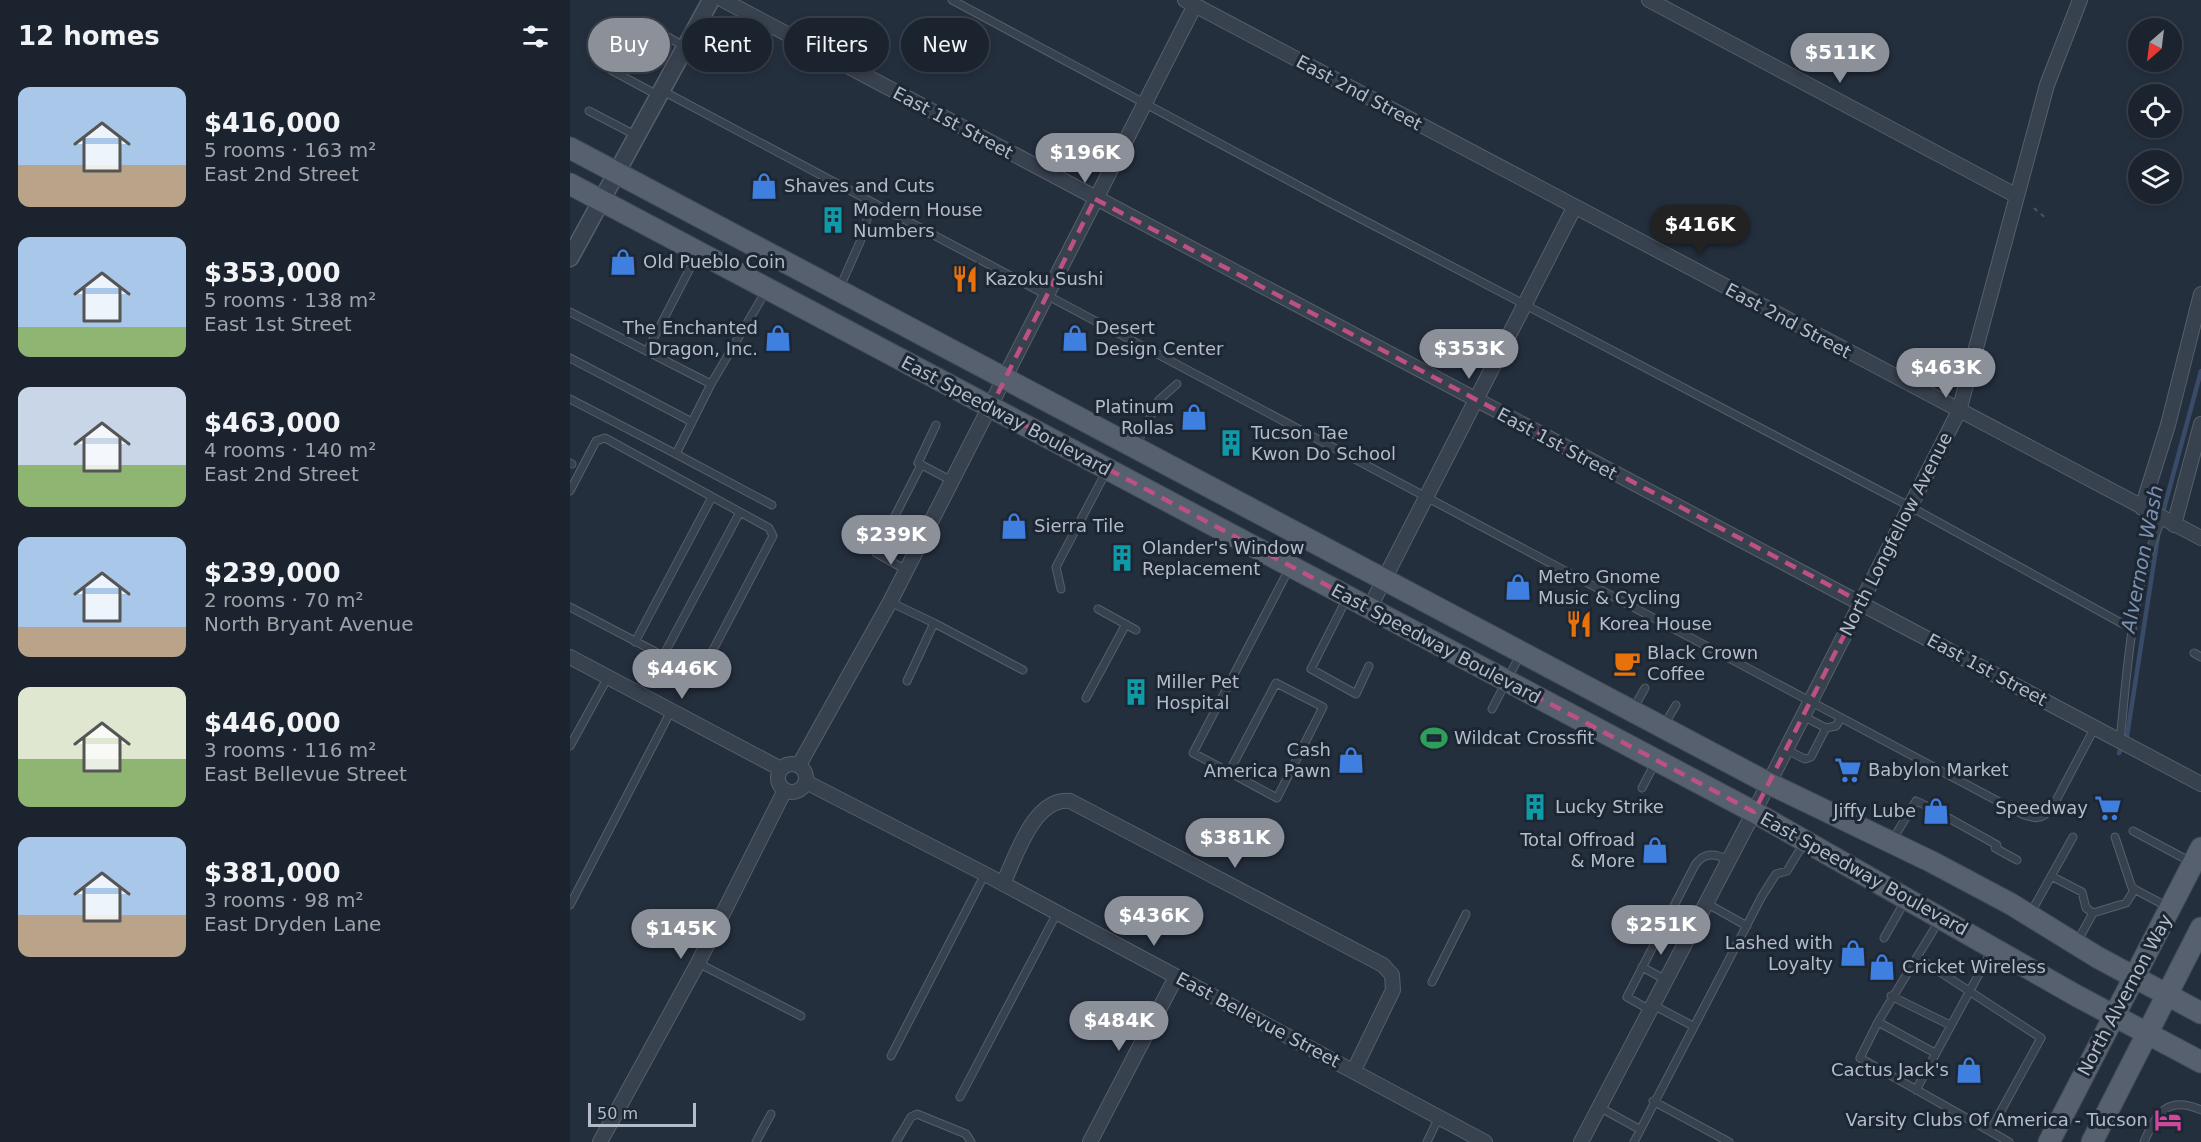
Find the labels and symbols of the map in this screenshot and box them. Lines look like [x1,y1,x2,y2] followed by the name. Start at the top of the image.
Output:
[2128,18,2182,72] north arrow
[1798,33,1882,84] pin: $511K
[1293,51,1426,135] street label: East 2nd Street
[890,82,1017,163] street label: East 1st Street
[1043,133,1127,184] pin: $196K
[749,171,779,201] shop icon: Shaves and Cuts
[784,175,935,196] place label: Shaves and Cuts
[853,199,983,241] place label: Modern House Numbers
[818,205,848,235] building icon: Modern House Numbers
[1658,205,1742,256] pin: $416K
[608,247,638,277] shop icon: Old Pueblo Coin
[643,251,786,272] place label: Old Pueblo Coin
[950,264,980,294] restaurant icon: Kazoku Sushi
[985,268,1104,289] place label: Kazoku Sushi
[1722,279,1855,363] street label: East 2nd Street
[622,317,758,359] place label: The Enchanted Dragon, Inc.
[1095,317,1224,359] place label: Desert Design Center
[763,323,793,353] shop icon: The Enchanted Dragon, Inc.
[1060,323,1090,353] shop icon: Desert Design Center
[1427,329,1511,380] pin: $353K
[1904,348,1988,399] pin: $463K
[898,351,1115,480] street label: East Speedway Boulevard
[1095,396,1174,438] place label: Platinum Rollas
[1179,402,1209,432] shop icon: Platinum Rollas
[1494,403,1621,484] street label: East 1st Street
[1250,422,1396,464] place label: Tucson Tae Kwon Do School
[1216,428,1246,458] building icon: Tucson Tae Kwon Do School
[1835,429,1956,639] street label: North Longfellow Avenue
[2116,483,2168,637] water label: Alvernon Wash
[999,511,1029,541] shop icon: Sierra Tile
[849,515,933,566] pin: $239K
[1034,515,1124,536] place label: Sierra Tile
[1142,537,1305,579] place label: Olander's Window Replacement
[1107,543,1137,573] building icon: Olander's Window Replacement
[1538,566,1681,608] place label: Metro Gnome Music & Cycling
[1503,572,1533,602] shop icon: Metro Gnome Music & Cycling
[1328,579,1545,708] street label: East Speedway Boulevard
[1564,609,1594,639] restaurant icon: Korea House
[1599,613,1712,634] place label: Korea House
[1924,629,2051,710] street label: East 1st Street
[1647,642,1758,684] place label: Black Crown Coffee
[1612,648,1642,678] cafe icon: Black Crown Coffee
[640,649,724,700] pin: $446K
[1156,671,1239,713] place label: Miller Pet Hospital
[1121,677,1151,707] building icon: Miller Pet Hospital
[1419,723,1449,753] sports icon: Wildcat Crossfit
[1454,727,1594,748] place label: Wildcat Crossfit
[1204,739,1331,781] place label: Cash America Pawn
[1336,745,1366,775] shop icon: Cash America Pawn
[1833,755,1863,785] supermarket icon: Babylon Market
[1868,759,2008,780] place label: Babylon Market
[1520,792,1550,822] building icon: Lucky Strike
[2093,793,2123,823] supermarket icon: Speedway
[1555,796,1664,817] place label: Lucky Strike
[1921,796,1951,826] shop icon: Jiffy Lube
[1995,797,2088,818] place label: Speedway
[1832,800,1916,821] place label: Jiffy Lube
[1757,808,1972,940] street label: East Speedway Boulevard
[1193,818,1277,869] pin: $381K
[1519,829,1635,871] place label: Total Offroad & More
[1640,835,1670,865] shop icon: Total Offroad & More
[1112,896,1196,947] pin: $436K
[1619,905,1703,956] pin: $251K
[639,909,723,960] pin: $145K
[2073,910,2176,1079] street label: North Alvernon Way
[1725,932,1833,974] place label: Lashed with Loyalty
[1838,938,1868,968] shop icon: Lashed with Loyalty
[1867,952,1897,982] shop icon: Cricket Wireless
[1902,956,2046,977] place label: Cricket Wireless
[1173,967,1344,1072] street label: East Bellevue Street
[1077,1001,1161,1052] pin: $484K
[1954,1055,1984,1085] shop icon: Cactus Jack's
[1831,1059,1949,1080] place label: Cactus Jack's
[588,1100,696,1128] scale bar
[2153,1105,2183,1135] hotel icon: Varsity Clubs Of America - Tucson
[1846,1109,2148,1130] place label: Varsity Clubs Of America - Tucson

